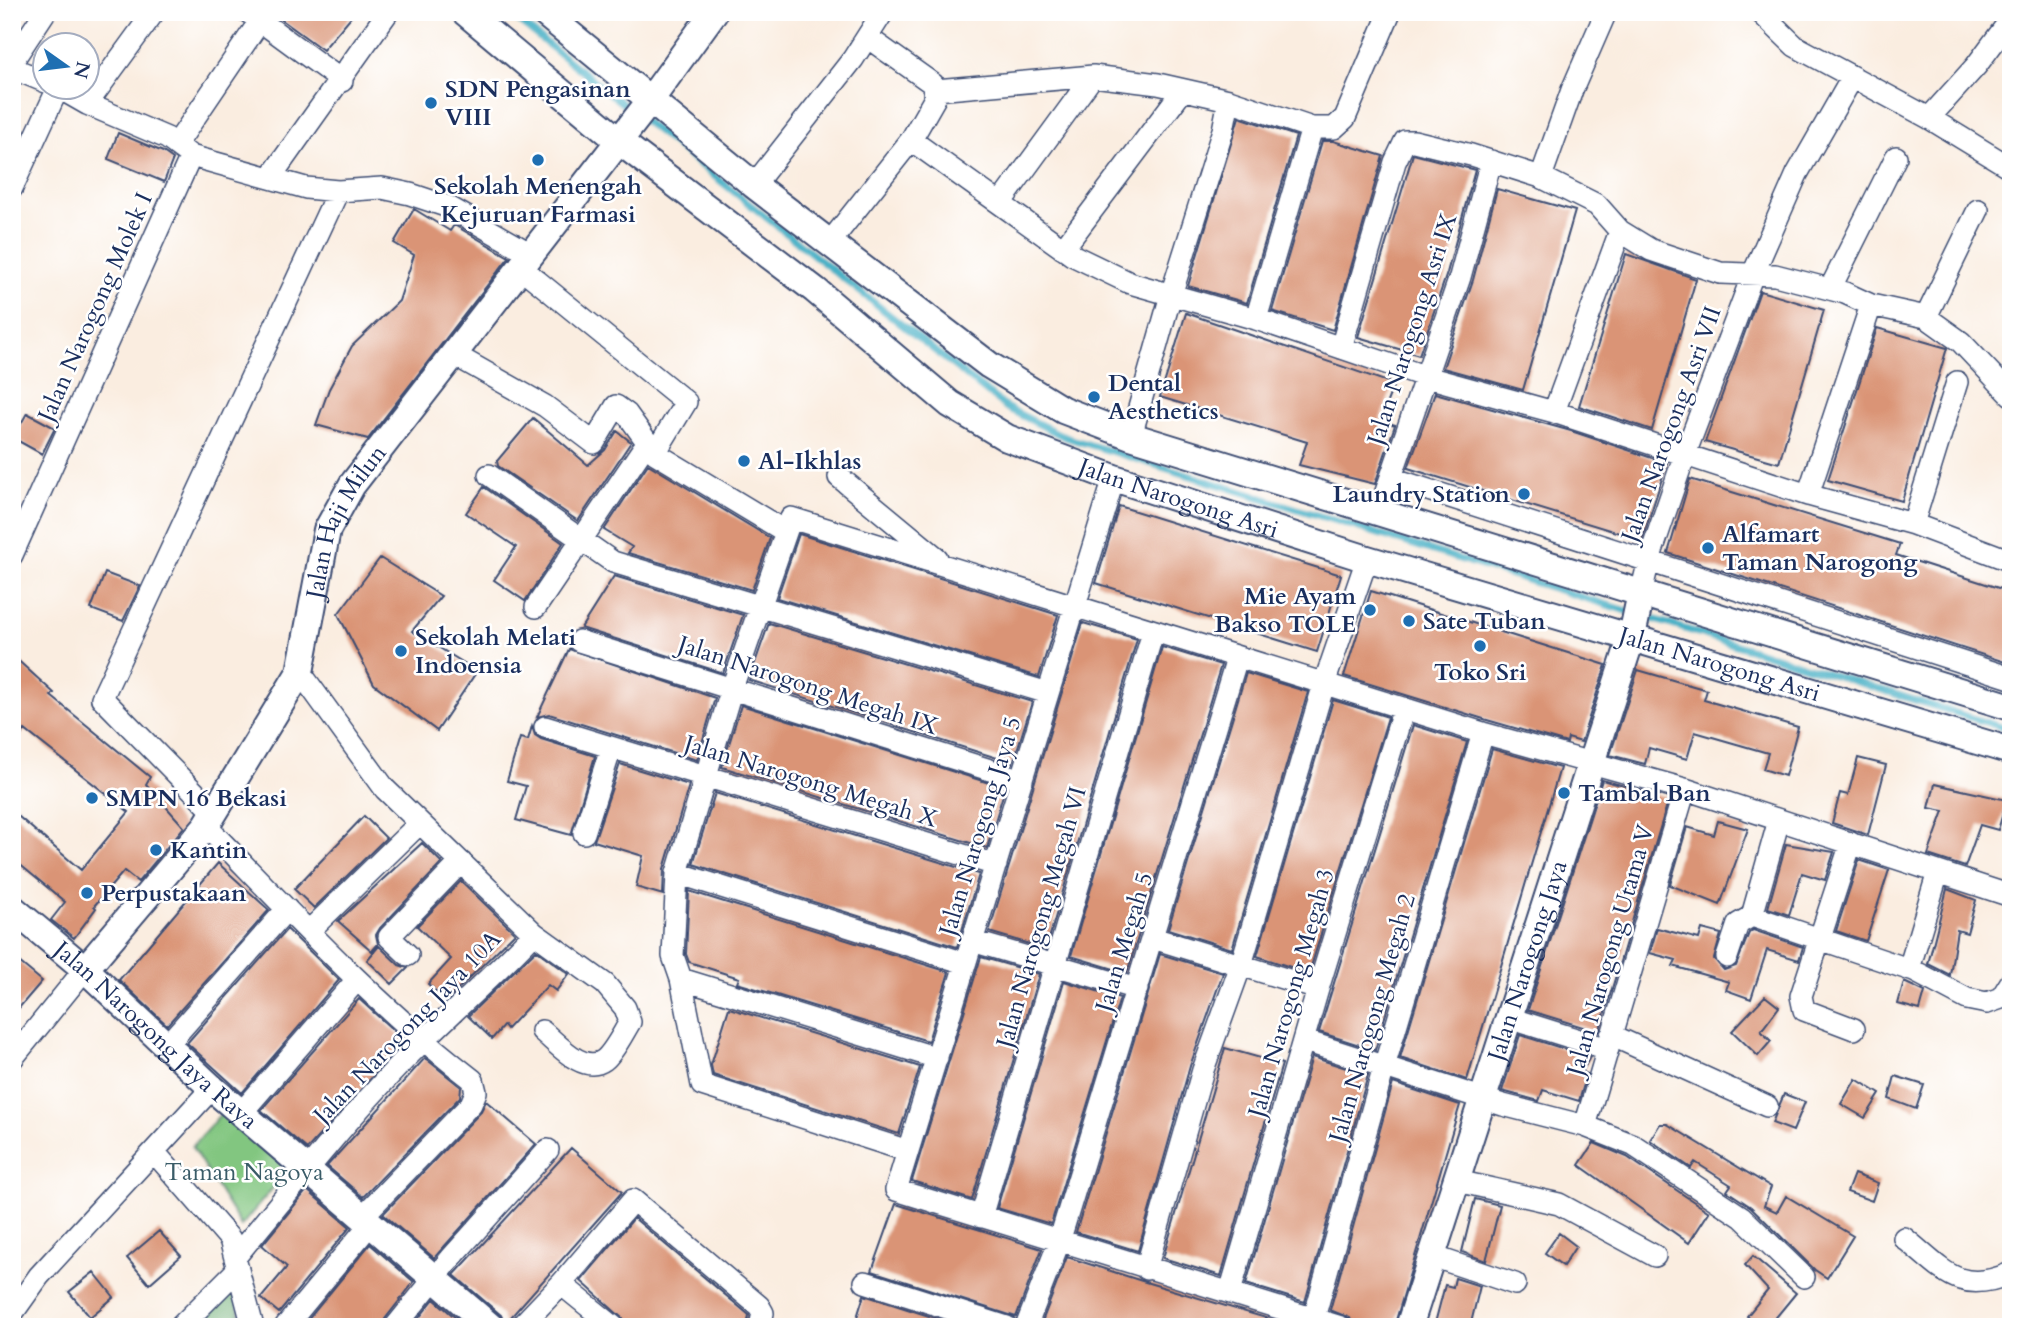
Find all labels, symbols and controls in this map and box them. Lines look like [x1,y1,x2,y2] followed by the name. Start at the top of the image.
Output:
[32,32,102,102] north arrow
[67,59,96,82] text: N
[445,73,631,134] place label: SDN Pengasinan VIII
[423,95,439,111] marker: SDN Pengasinan VIII
[530,152,546,168] marker: Sekolah Menengah Kejuruan Farmasi
[434,170,642,231] place label: Sekolah Menengah Kejuruan Farmasi
[29,187,161,430] street label: Jalan Narogong Molek I
[1359,209,1466,452] street label: Jalan Narogong Asri IX
[1612,302,1730,549] street label: Jalan Narogong Asri VII
[1108,367,1219,428] place label: Dental Aesthetics
[1086,389,1102,405] marker: Dental Aesthetics
[298,438,395,604] street label: Jalan Haji Milun
[758,445,861,478] place label: Al-Ikhlas
[1071,449,1283,547] street label: Jalan Narogong Asri
[736,453,752,469] marker: Al-Ikhlas
[1333,478,1511,511] place label: Laundry Station
[1516,486,1532,502] marker: Laundry Station
[1722,518,1918,579] place label: Alfamart Taman Narogong
[1700,540,1716,556] marker: Alfamart Taman Narogong
[1214,580,1357,641] place label: Mie Ayam Bakso TOLE
[1362,602,1378,618] marker: Mie Ayam Bakso TOLE
[1423,605,1546,638] place label: Sate Tuban
[1401,613,1417,629] marker: Sate Tuban
[1612,618,1824,710] street label: Jalan Narogong Asri
[415,621,577,682] place label: Sekolah Melati Indoensia
[671,627,942,743] street label: Jalan Narogong Megah IX
[1472,638,1488,654] marker: Toko Sri
[393,643,409,659] marker: Sekolah Melati Indoensia
[1434,656,1527,689] place label: Toko Sri
[931,712,1030,943] street label: Jalan Narogong Jaya 5
[677,726,942,836] street label: Jalan Narogong Megah X
[1578,777,1711,810] place label: Tambal Ban
[106,782,287,815] place label: SMPN 16 Bekasi
[988,783,1095,1055] street label: Jalan Narogong Megah VI
[1556,785,1572,801] marker: Tambal Ban
[84,790,100,806] marker: SMPN 16 Bekasi
[1558,820,1662,1082] street label: Jalan Narogong Utama V
[170,834,248,867] place label: Kantin
[148,842,164,858] marker: Kantin
[1479,856,1576,1068] street label: Jalan Narogong Jaya
[1239,865,1343,1124] street label: Jalan Narogong Megah 3
[1087,868,1161,1019] street label: Jalan Megah 5
[101,877,247,910] place label: Perpustakaan
[79,885,95,901] marker: Perpustakaan
[1320,890,1424,1149] street label: Jalan Narogong Megah 2
[304,923,509,1133] street label: Jalan Narogong Jaya 10A
[44,932,265,1138] street label: Jalan Narogong Jaya Raya
[164,1156,324,1189] park label: Taman Nagoya

